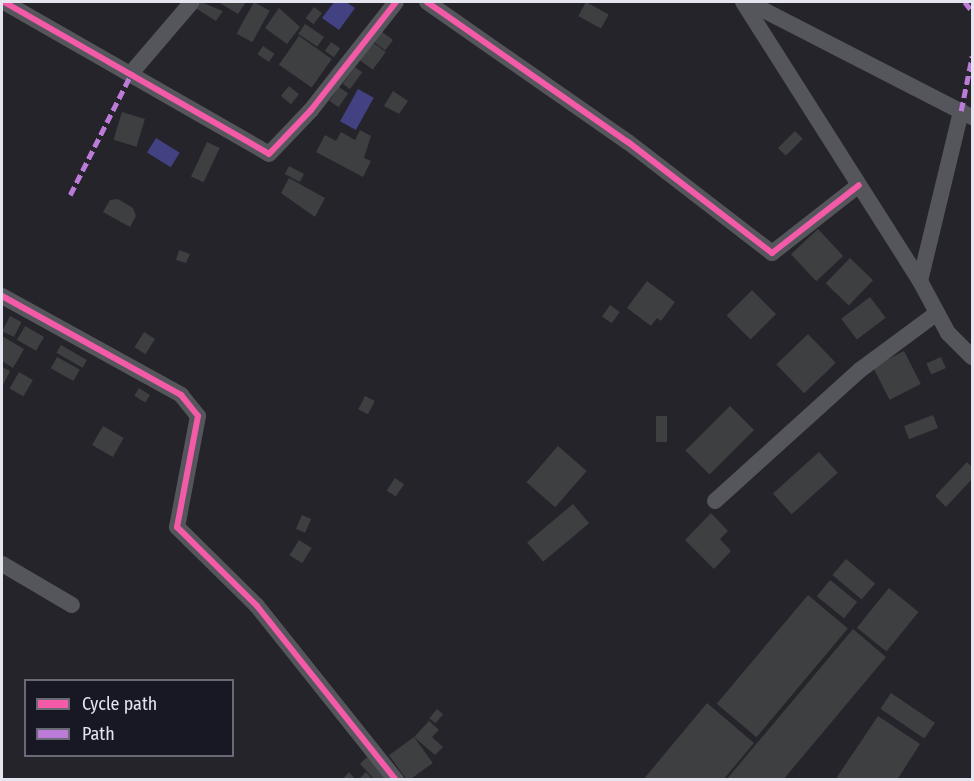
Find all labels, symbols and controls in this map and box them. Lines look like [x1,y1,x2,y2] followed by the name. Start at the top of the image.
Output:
[24,679,234,757] legend
[82,693,157,715] text: Cycle path
[82,723,115,745] text: Path

